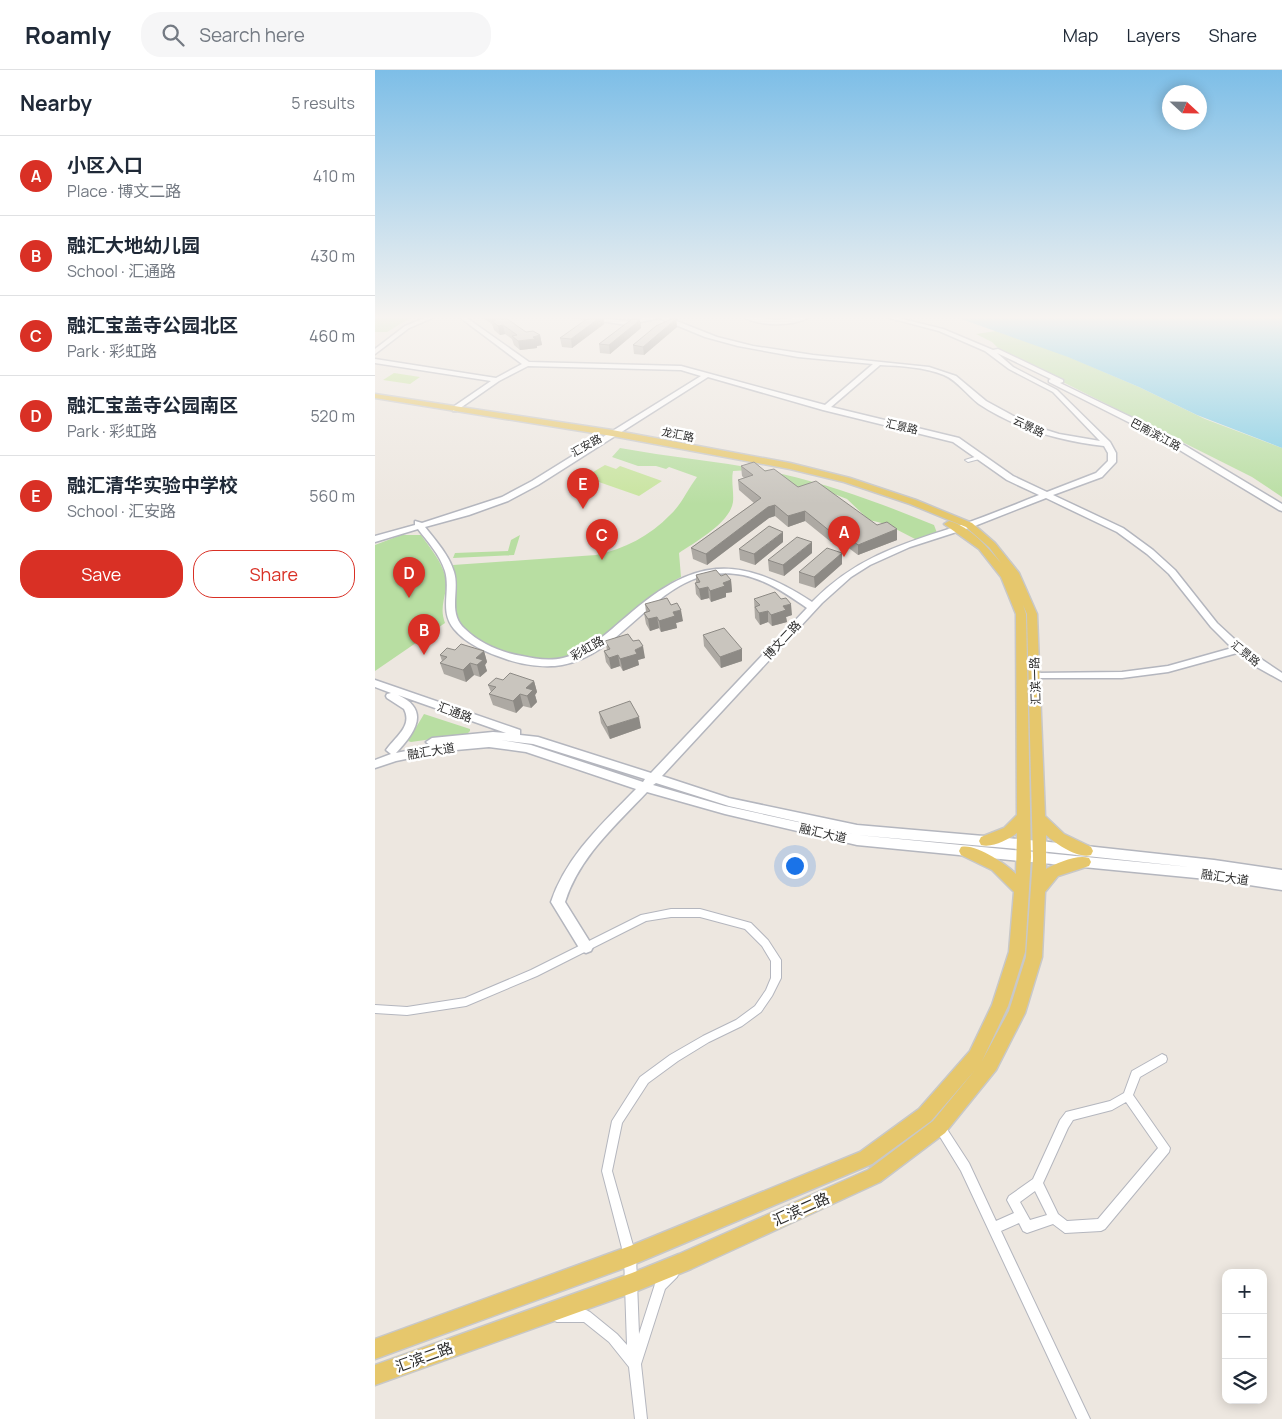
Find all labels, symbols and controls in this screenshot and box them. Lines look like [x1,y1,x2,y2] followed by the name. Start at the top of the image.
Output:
[141,12,491,57] search box
[25,18,111,51] text: Roamly
[159,21,187,49] icon: search
[199,22,305,48] text: Search here
[1063,23,1098,47] text: Map
[1126,23,1180,47] text: Layers
[1208,23,1257,47] text: Share
[1162,85,1207,130] north arrow
[20,89,92,117] text: Nearby
[291,92,355,114] text: 5 results
[67,152,143,178] text: 小区入口
[31,165,41,187] text: A
[313,165,355,187] text: 410 m
[67,180,181,202] text: Place · 博文二路
[67,232,200,258] text: 融汇大地幼儿园
[31,245,41,267] text: B
[310,245,355,267] text: 430 m
[67,260,176,282] text: School · 汇通路
[67,312,238,338] text: 融汇宝盖寺公园北区
[30,325,42,347] text: C
[309,325,355,347] text: 460 m
[67,340,157,362] text: Park · 彩虹路
[67,392,238,418] text: 融汇宝盖寺公园南区
[30,405,42,427] text: D
[311,405,355,427] text: 520 m
[1011,412,1047,440] street label: 云景路
[1128,414,1184,454] street label: 巴南滨江路
[884,415,920,437] street label: 汇景路
[67,420,157,442] text: Park · 彩虹路
[660,423,696,445] street label: 龙汇路
[568,430,604,460] street label: 汇安路
[567,468,599,509] pin: E
[67,472,238,498] text: 融汇清华实验中学校
[31,485,41,507] text: E
[309,485,355,507] text: 560 m
[67,500,176,522] text: School · 汇安路
[828,516,860,557] pin: A
[586,519,618,560] pin: C
[20,550,183,598] button: Save
[193,550,355,598] button: Share
[393,557,425,598] pin: D
[408,614,440,655] pin: B
[759,617,805,663] street label: 博文二路
[567,632,607,664] street label: 彩虹路
[1228,637,1264,669] street label: 汇景路
[1026,657,1044,705] street label: 汇滨一路
[435,698,475,726] street label: 汇通路
[406,739,456,763] street label: 融汇大道
[798,819,848,847] street label: 融汇大道
[782,853,808,879] your location
[1200,865,1250,889] street label: 融汇大道
[769,1187,833,1231] street label: 汇滨二路
[1222,1269,1267,1404] map controls
[1222,1269,1267,1314] button: +
[1222,1314,1267,1359] button: −
[392,1337,456,1377] street label: 汇滨二路
[1222,1359,1267,1404] button: layers

